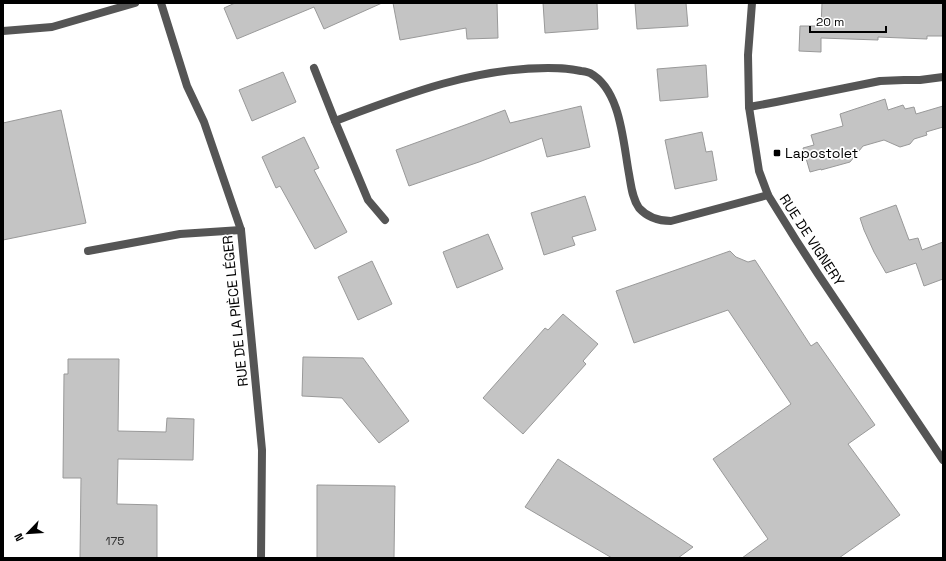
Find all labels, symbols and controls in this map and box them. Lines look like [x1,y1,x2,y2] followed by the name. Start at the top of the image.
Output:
[810,8,886,34] scale bar
[816,14,844,30] text: 20 m
[785,144,858,162] place label: Lapostolet
[772,148,782,158] marker: Lapostolet
[776,191,849,290] street label: RUE DE VIGNERY
[218,234,252,387] street label: RUE DE LA PIÈCE LÉGER
[8,513,48,553] north arrow
[11,531,27,544] text: N
[106,533,124,549] house number: 175

